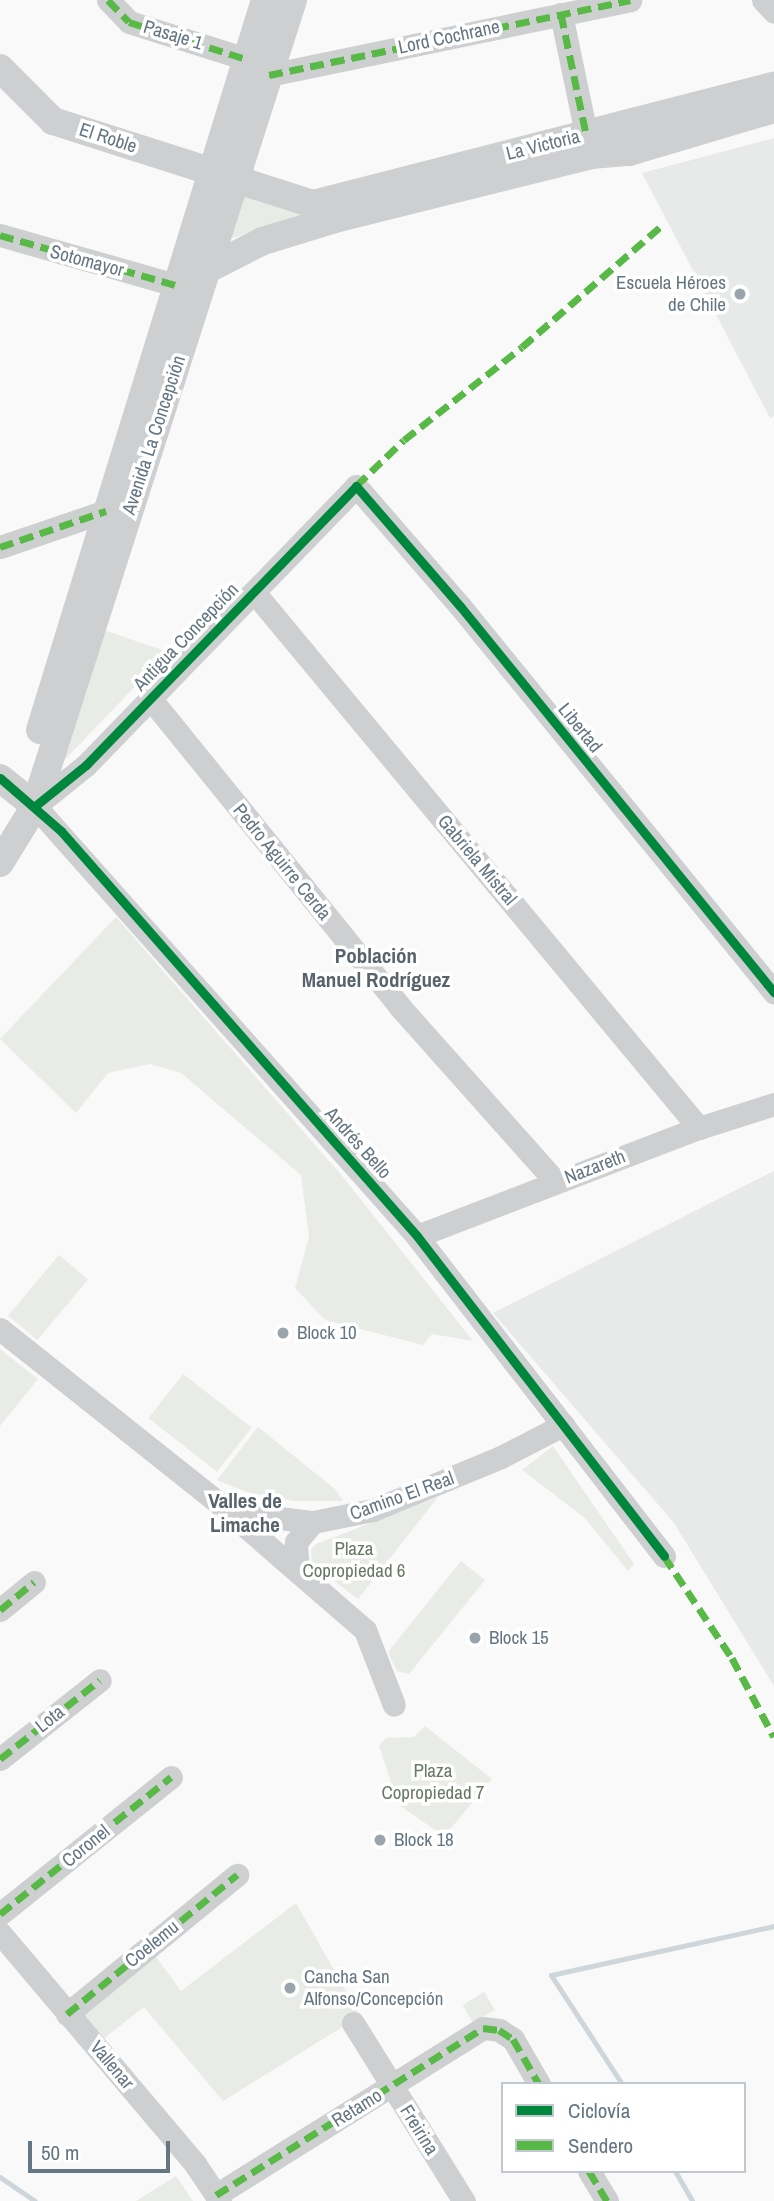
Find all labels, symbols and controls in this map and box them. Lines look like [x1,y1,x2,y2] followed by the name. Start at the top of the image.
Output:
[141,15,205,55] street label: Pasaje 1
[396,15,502,59] street label: Lord Cochrane
[76,118,140,158] street label: El Roble
[504,125,582,165] street label: La Victoria
[48,240,126,282] street label: Sotomayor
[616,272,726,316] place label: Escuela Héroes de Chile
[732,286,748,302] marker: Escuela Héroes de Chile
[118,353,190,517] street label: Avenida La Concepción
[129,578,243,696] street label: Antigua Concepción
[553,699,607,757] street label: Libertad
[228,799,336,925] street label: Pedro Aguirre Cerda
[433,810,521,910] street label: Gabriela Mistral
[302,943,450,993] district label: Población Manuel Rodríguez
[320,1103,396,1183] street label: Andrés Bello
[561,1145,629,1189] street label: Nazareth
[297,1322,357,1344] place label: Block 10
[275,1325,291,1341] marker: Block 10
[347,1467,457,1525] street label: Camino El Real
[208,1488,282,1538] district label: Valles de Limache
[302,1538,406,1582] park label: Plaza Copropiedad 6
[489,1627,549,1649] place label: Block 15
[467,1630,483,1646] marker: Block 15
[31,1701,69,1737] street label: Lota
[381,1760,485,1804] park label: Plaza Copropiedad 7
[58,1820,114,1872] street label: Coronel
[394,1829,454,1851] place label: Block 18
[372,1832,388,1848] marker: Block 18
[121,1916,183,1972] street label: Coelemu
[304,1966,443,2010] place label: Cancha San Alfonso/Concepción
[282,1980,298,1996] marker: Cancha San Alfonso/Concepción
[85,2036,139,2094] street label: Vallenar
[501,2082,746,2173] legend
[328,2084,386,2132] street label: Retamo
[568,2096,630,2125] text: Ciclovía
[395,2101,443,2159] street label: Freirina
[32,2128,173,2172] scale bar
[568,2131,633,2160] text: Sendero
[41,2138,79,2167] text: 50 m

